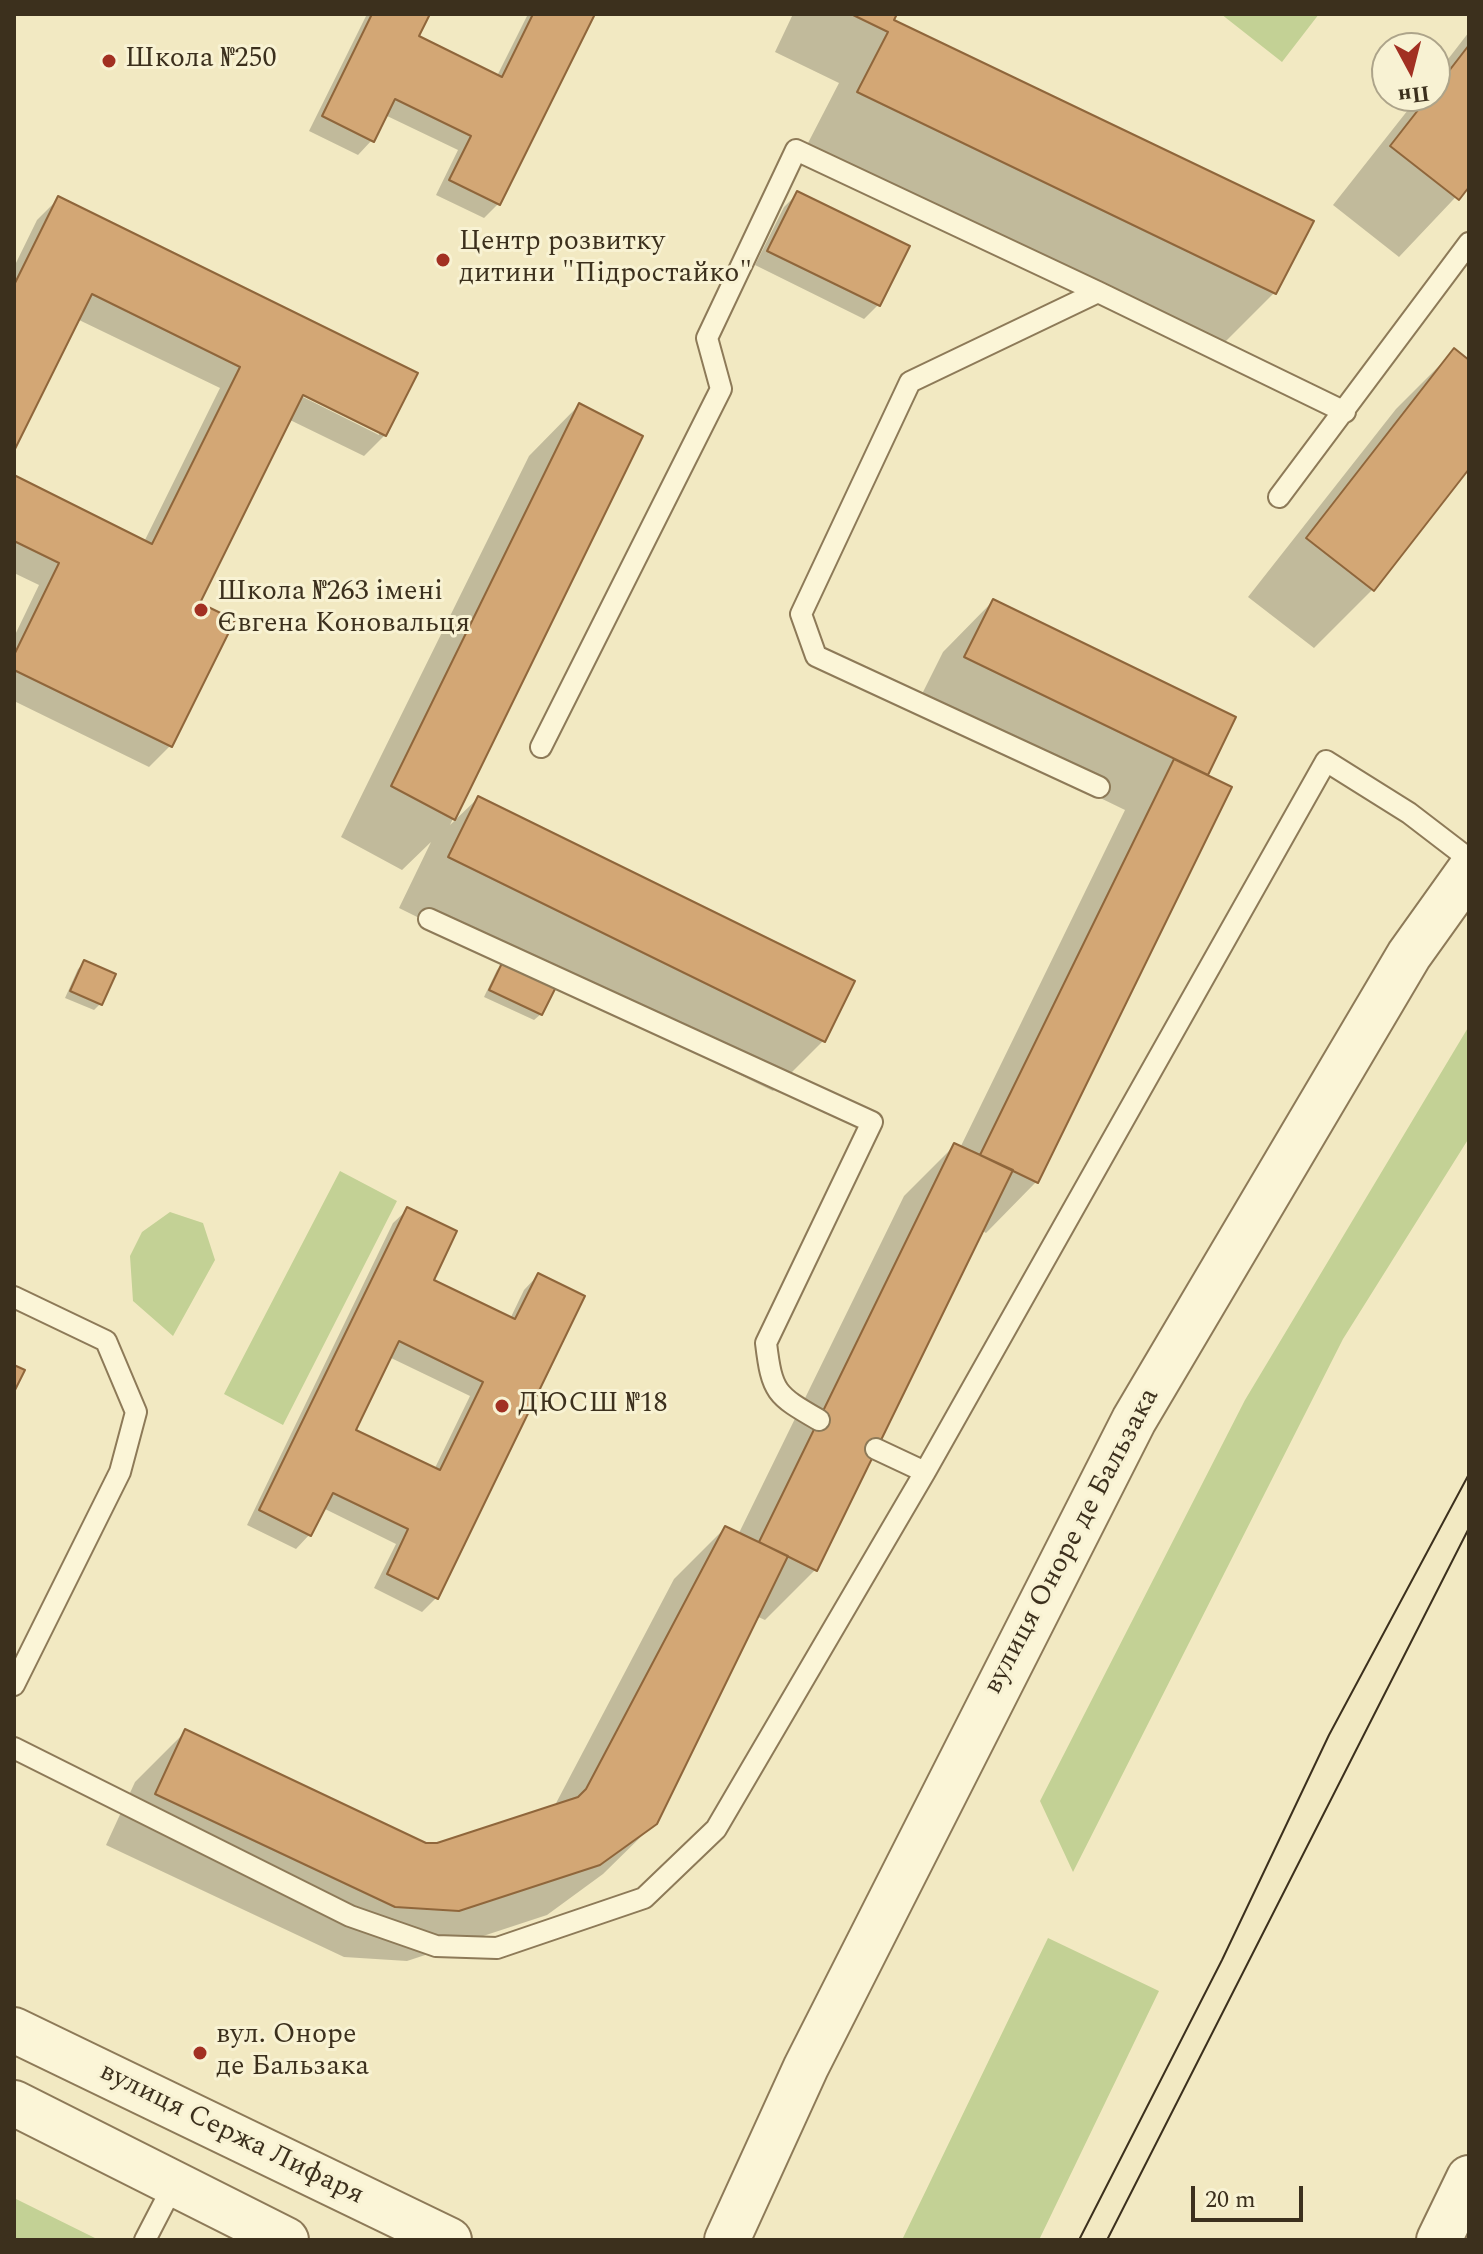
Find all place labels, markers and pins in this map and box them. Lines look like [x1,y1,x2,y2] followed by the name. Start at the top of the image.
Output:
[125,44,277,78] place label: Школа №250
[100,52,118,70] marker: Школа №250
[459,227,752,293] place label: Центр розвитку дитини "Підростайко"
[434,251,452,269] marker: Центр розвитку дитини "Підростайко"
[217,577,470,643] place label: Школа №263 імені Євгена Коновальця
[192,601,210,619] marker: Школа №263 імені Євгена Коновальця
[518,1389,667,1423] place label: ДЮСШ №18
[493,1397,511,1415] marker: ДЮСШ №18
[216,2020,369,2086] place label: вул. Оноре де Бальзака
[191,2044,209,2062] marker: вул. Оноре де Бальзака

